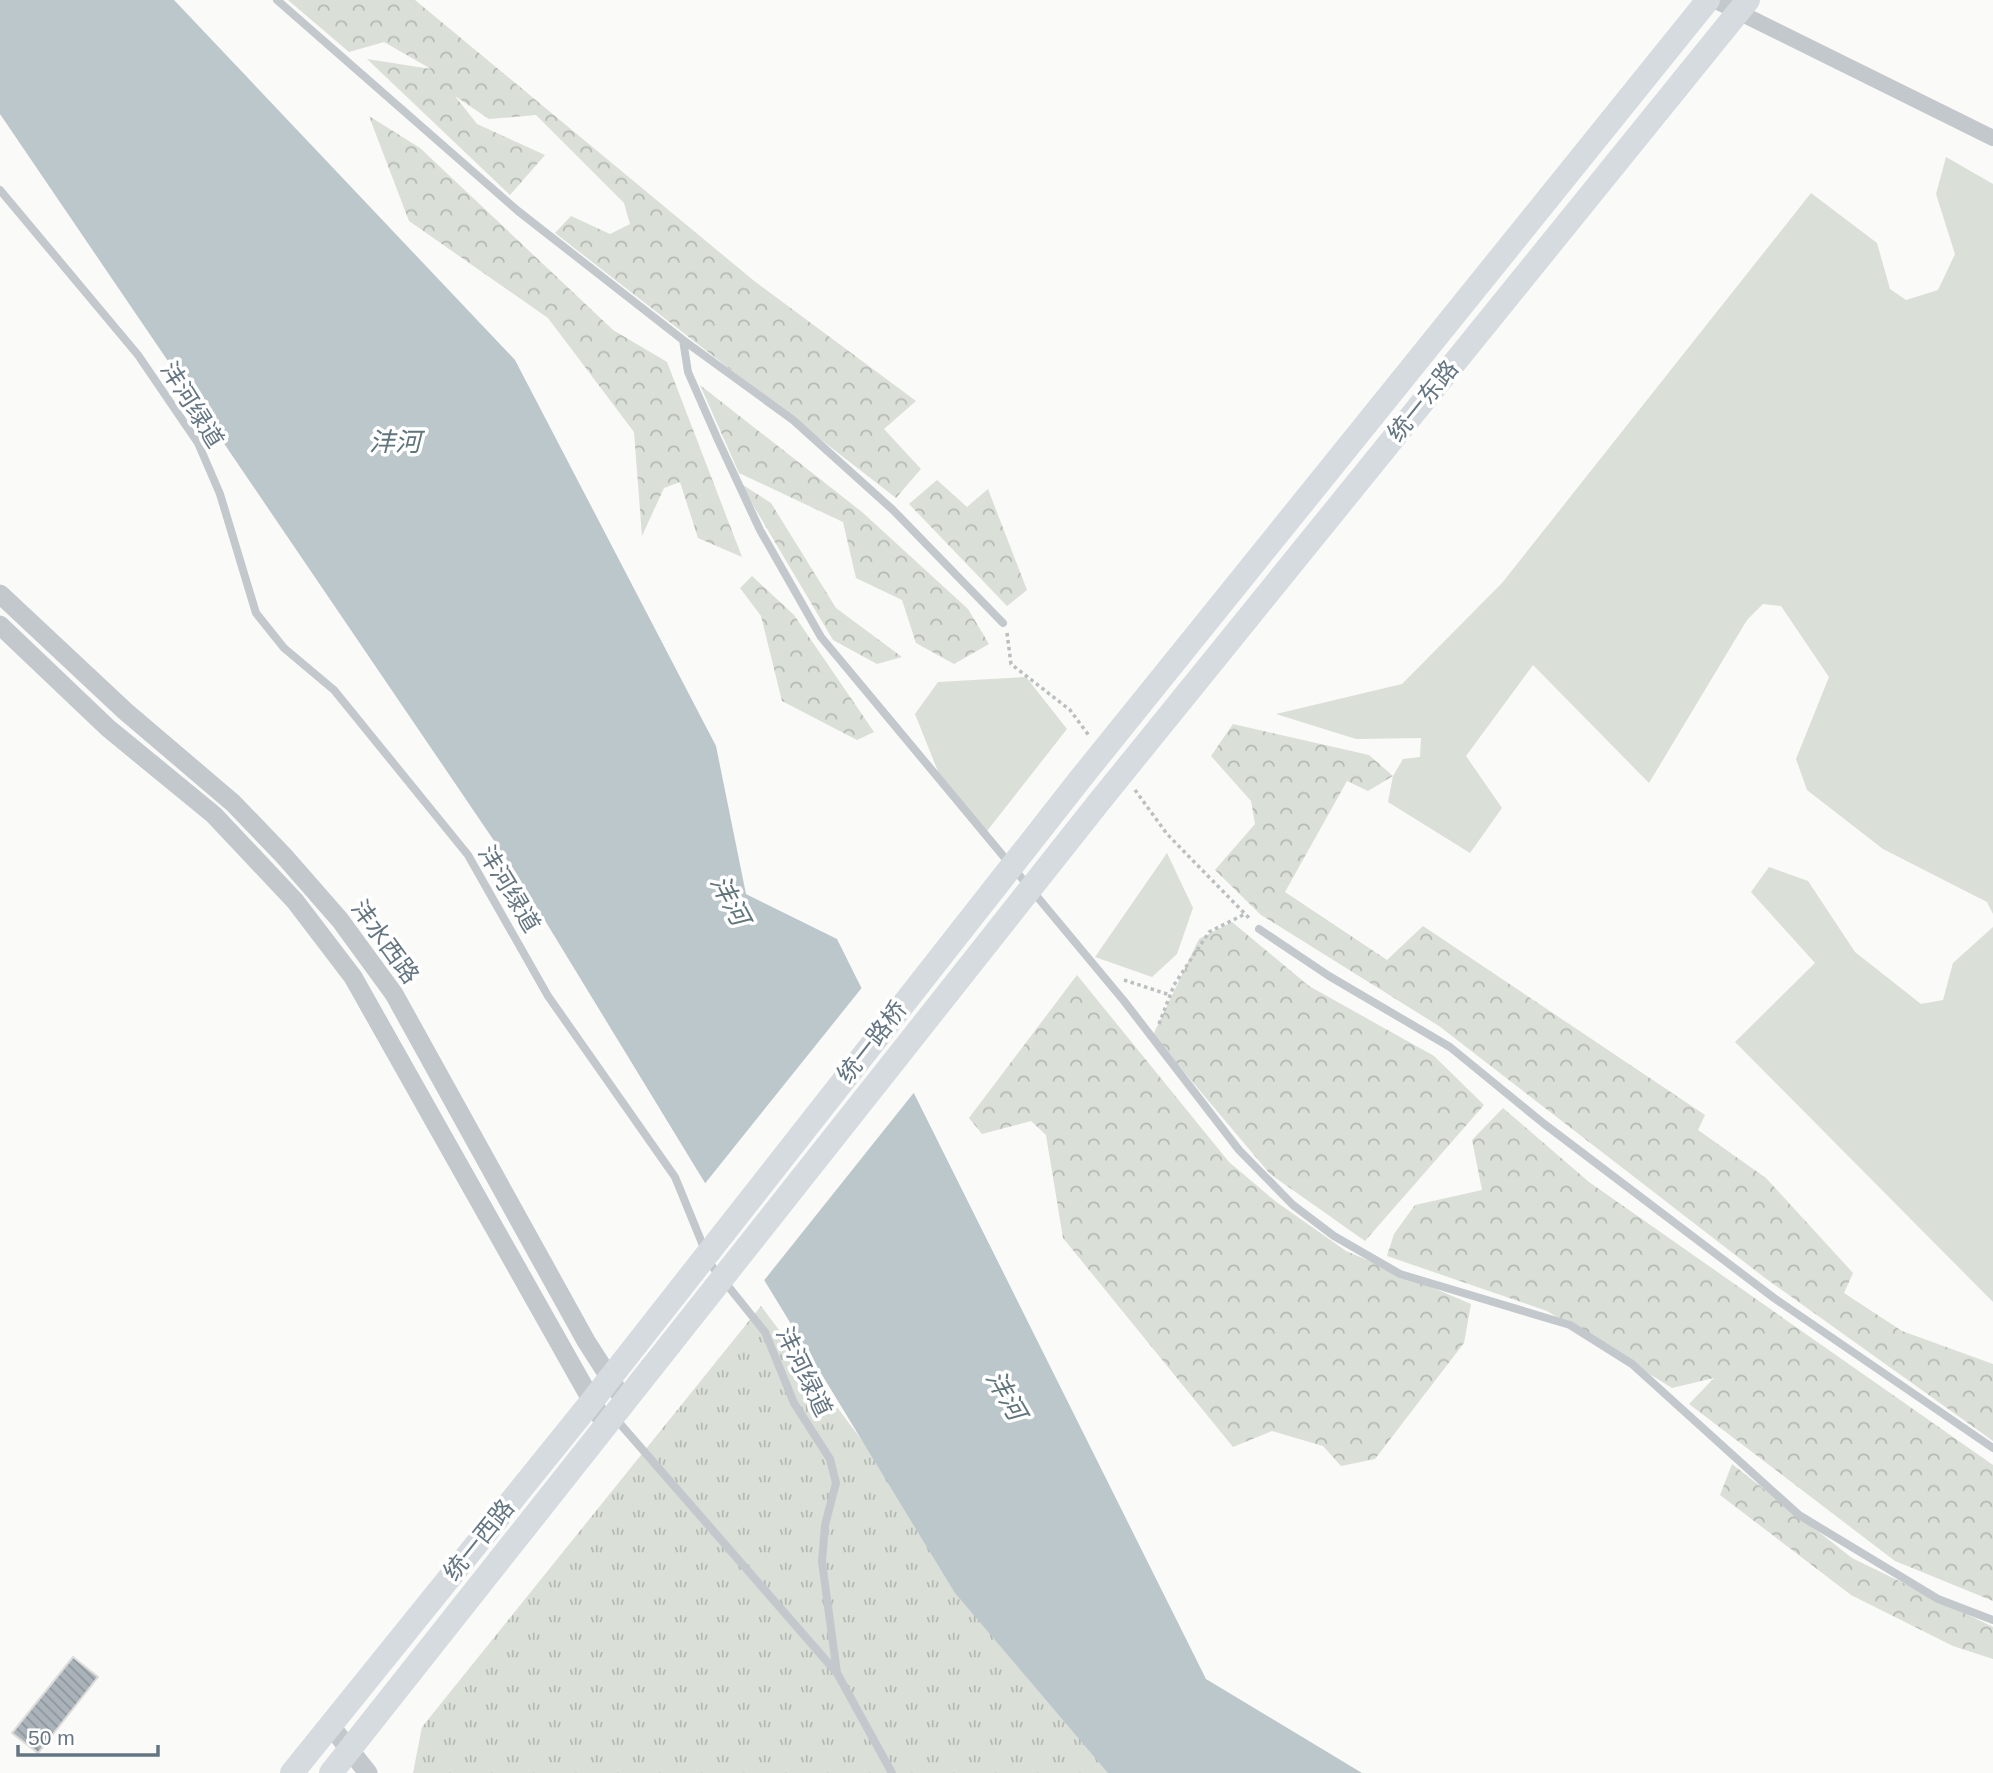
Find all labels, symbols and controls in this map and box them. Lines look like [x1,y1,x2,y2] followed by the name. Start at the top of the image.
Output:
[1382,355,1463,446] street label: 统一东路
[156,357,229,453] street label: 沣河绿道
[369,427,426,457] water label: 沣河
[473,841,546,937] street label: 沣河绿道
[705,870,758,934] water label: 沣河
[346,895,425,988] street label: 沣水西路
[831,996,912,1088] street label: 统一路桥
[771,1323,838,1421] street label: 沣河绿道
[980,1365,1034,1429] water label: 沣河
[438,1494,519,1585] street label: 统一西路
[18,1714,158,1758] scale bar
[28,1726,75,1749] text: 50 m

